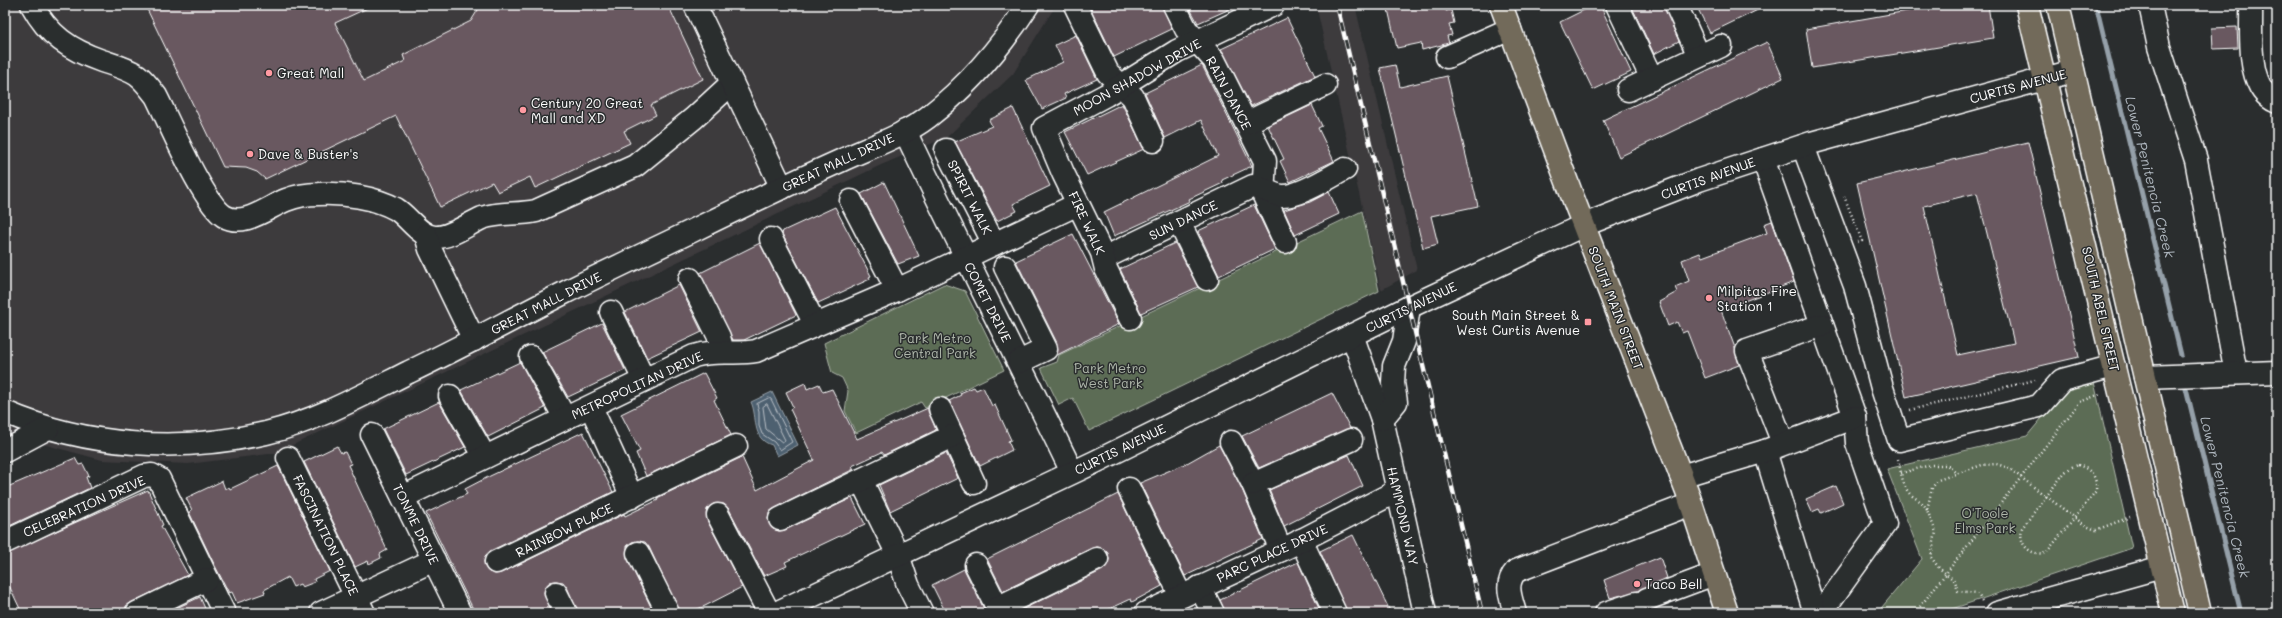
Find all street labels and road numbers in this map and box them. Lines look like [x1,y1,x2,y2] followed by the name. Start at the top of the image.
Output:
[1070,34,1204,119] street label: MOON SHADOW DRIVE
[1203,53,1256,133] street label: RAIN DANCE
[1968,64,2068,107] street label: CURTIS AVENUE
[779,128,897,195] street label: GREAT MALL DRIVE
[1658,153,1757,202] street label: CURTIS AVENUE
[944,157,997,237] street label: SPIRIT WALK
[1065,188,1110,257] street label: FIRE WALK
[1146,196,1220,243] street label: SUN DANCE
[1585,244,1648,372] street label: SOUTH MAIN STREET
[2079,245,2124,373] street label: SOUTH ABEL STREET
[961,259,1016,345] street label: COMET DRIVE
[488,267,604,338] street label: GREAT MALL DRIVE
[1362,277,1459,336] street label: CURTIS AVENUE
[568,347,705,423] street label: METROPOLITAN DRIVE
[1071,419,1168,478] street label: CURTIS AVENUE
[1384,465,1423,567] street label: HAMMOND WAY
[20,471,148,540] street label: CELEBRATION DRIVE
[290,472,363,598] street label: FASCINATION PLACE
[390,481,443,567] street label: TONME DRIVE
[512,499,615,560] street label: RAINBOW PLACE
[1214,519,1330,586] street label: PARC PLACE DRIVE

